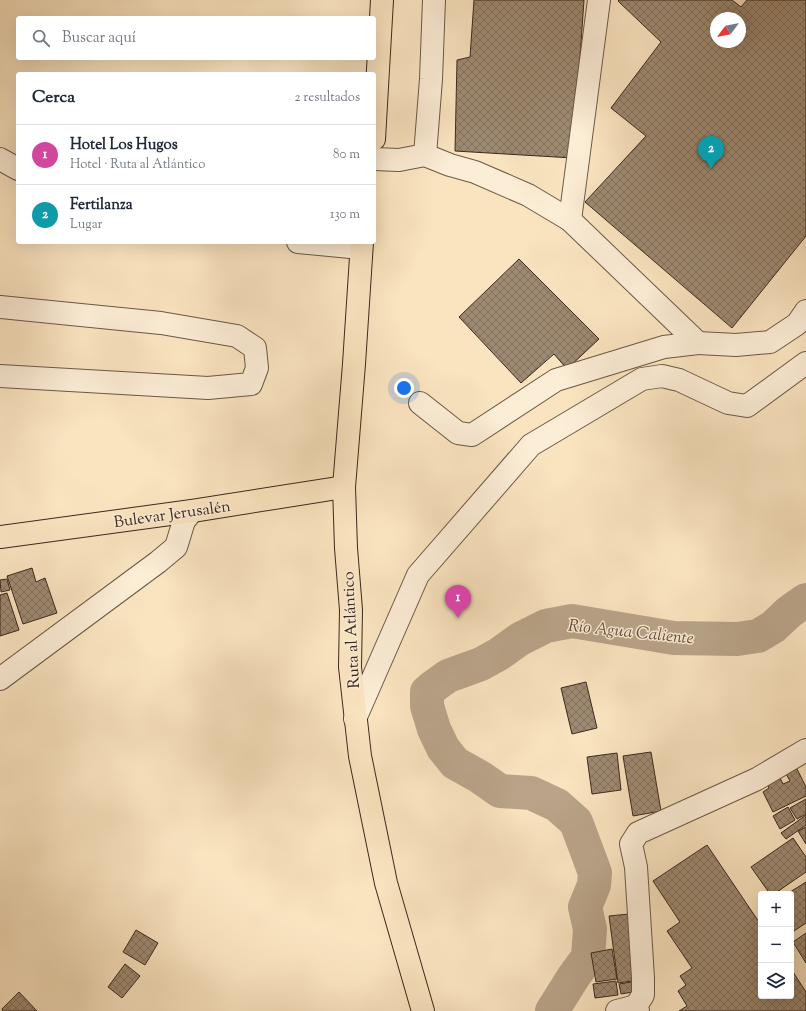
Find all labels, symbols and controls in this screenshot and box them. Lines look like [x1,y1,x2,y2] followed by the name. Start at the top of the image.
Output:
[710,12,746,48] north arrow
[16,16,376,60] search box
[30,27,52,49] icon: search
[62,28,136,49] text: Buscar aquí
[32,86,75,110] text: Cerca
[294,89,360,107] text: 2 resultados
[70,135,178,156] text: Hotel Los Hugos
[698,136,724,169] pin: 2
[43,146,47,164] text: 1
[333,146,360,164] text: 80 m
[70,156,205,174] text: Hotel · Ruta al Atlántico
[70,195,133,216] text: Fertilanza
[42,206,48,224] text: 2
[330,206,360,224] text: 130 m
[70,216,102,234] text: Lugar
[394,378,414,398] your location
[112,496,233,535] street label: Bulevar Jerusalén
[338,571,367,689] street label: Ruta al Atlántico
[445,585,471,618] pin: 1
[567,614,695,652] water label: Río Agua Caliente
[758,891,794,999] map controls
[758,891,794,927] button: +
[758,927,794,963] button: −
[758,963,794,999] button: layers

